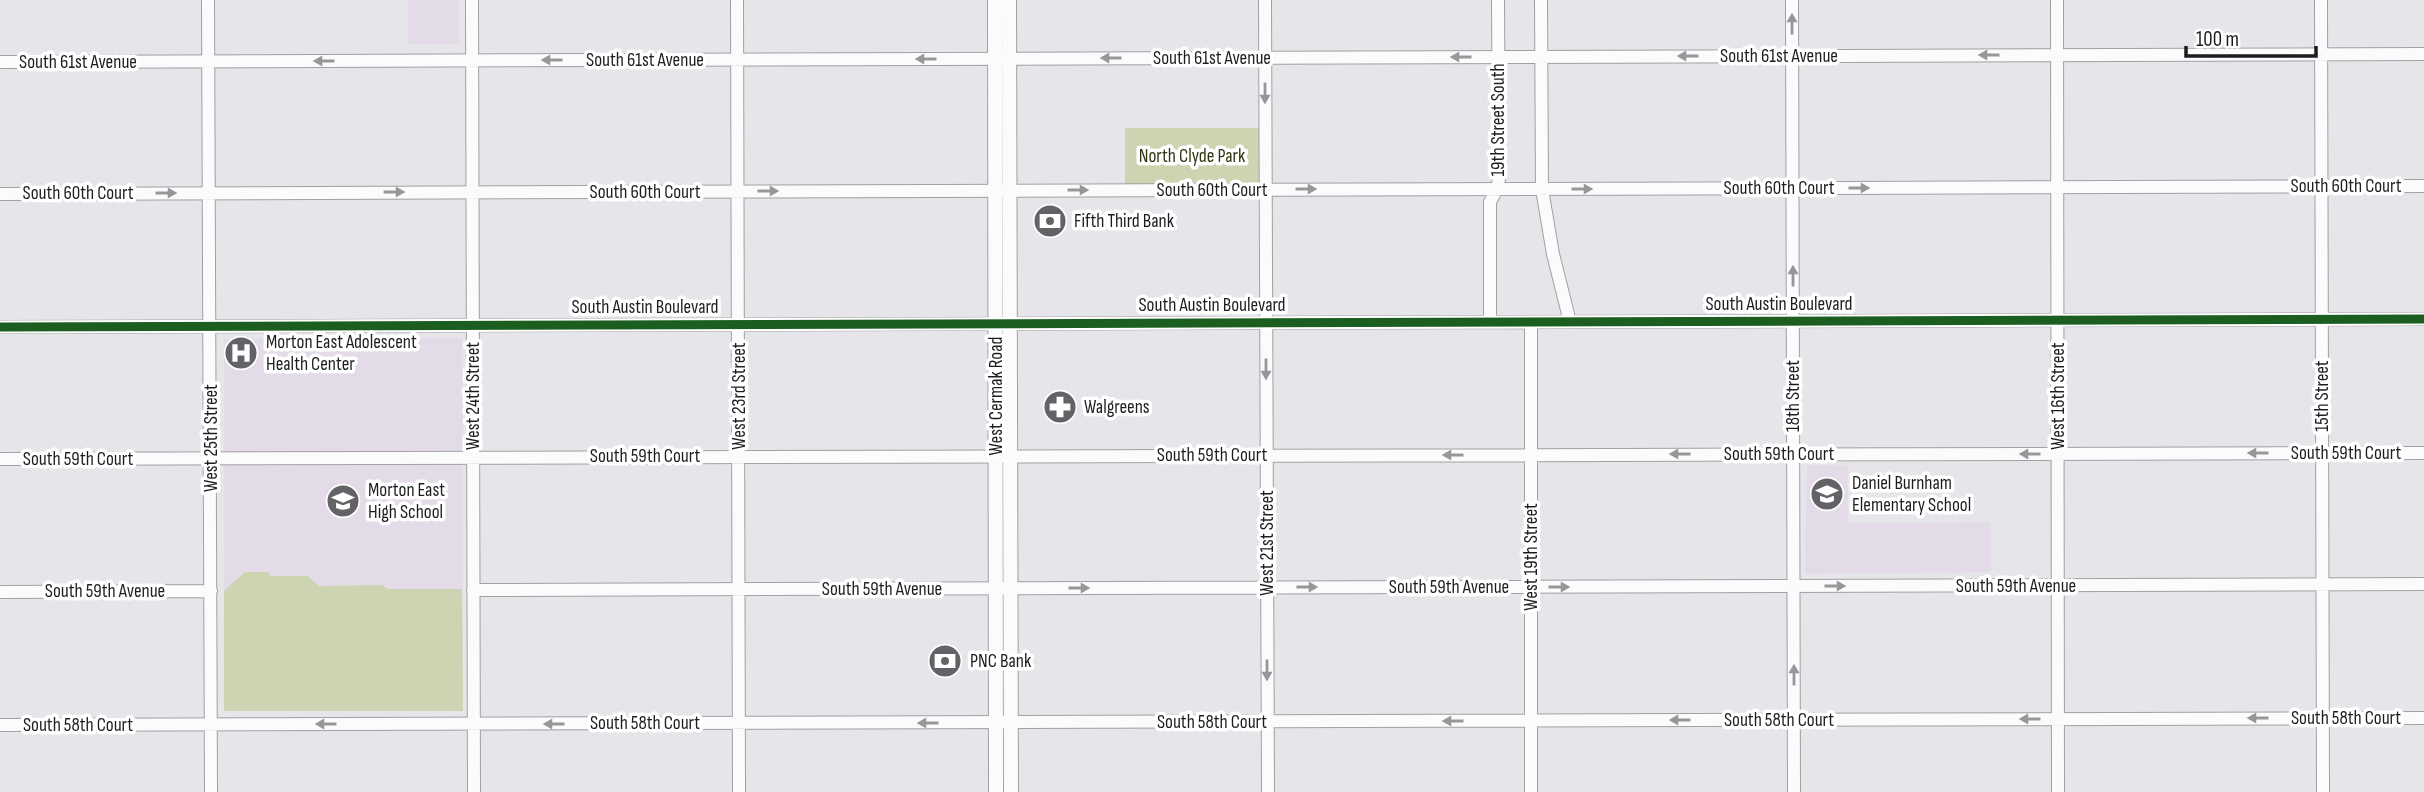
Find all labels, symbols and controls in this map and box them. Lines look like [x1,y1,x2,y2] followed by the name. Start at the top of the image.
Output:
[1786,13,1798,35] one-way arrow
[2186,14,2316,58] scale bar
[2196,27,2239,52] text: 100 m
[1720,45,1838,68] street label: South 61st Avenue
[1153,47,1271,70] street label: South 61st Avenue
[586,49,704,72] street label: South 61st Avenue
[1978,49,2000,61] one-way arrow
[19,51,137,74] street label: South 61st Avenue
[1450,51,1472,63] one-way arrow
[1677,51,1699,62] one-way arrow
[915,53,937,65] one-way arrow
[1100,53,1122,64] one-way arrow
[313,55,335,67] one-way arrow
[540,55,562,66] one-way arrow
[1487,63,1510,177] street label: 19th Street South
[1259,82,1271,104] one-way arrow
[1139,145,1246,168] park label: North Clyde Park
[2291,175,2402,198] street label: South 60th Court
[1724,177,1835,200] street label: South 60th Court
[1157,179,1268,202] street label: South 60th Court
[590,181,701,204] street label: South 60th Court
[23,182,134,205] street label: South 60th Court
[1848,182,1870,194] one-way arrow
[1295,183,1317,195] one-way arrow
[1571,183,1593,195] one-way arrow
[1067,184,1089,196] one-way arrow
[757,185,779,197] one-way arrow
[383,186,405,198] one-way arrow
[155,187,177,199] one-way arrow
[1031,202,1069,240] bank icon: Fifth Third Bank
[1074,210,1175,233] place label: Fifth Third Bank
[1787,265,1799,287] one-way arrow
[1705,293,1853,316] street label: South Austin Boulevard
[1138,294,1286,317] street label: South Austin Boulevard
[571,296,719,319] street label: South Austin Boulevard
[266,331,417,376] place label: Morton East Adolescent Health Center
[222,334,260,372] hospital icon: Morton East Adolescent Health Center
[985,337,1008,455] street label: West Cermak Road
[462,342,485,450] street label: West 24th Street
[728,342,751,450] street label: West 23rd Street
[2047,342,2070,450] street label: West 16th Street
[1260,358,1272,380] one-way arrow
[1782,360,1805,432] street label: 18th Street
[2311,360,2334,432] street label: 15th Street
[200,384,223,492] street label: West 25th Street
[1041,388,1079,426] pharmacy icon: Walgreens
[1084,396,1150,419] place label: Walgreens
[2291,442,2401,465] street label: South 59th Court
[1724,443,1834,466] street label: South 59th Court
[1157,444,1267,467] street label: South 59th Court
[590,445,700,468] street label: South 59th Court
[2247,447,2269,459] one-way arrow
[23,448,133,471] street label: South 59th Court
[1669,448,1691,460] one-way arrow
[2019,448,2041,460] one-way arrow
[1442,449,1464,461] one-way arrow
[1852,472,1971,517] place label: Daniel Burnham Elementary School
[1808,475,1846,513] school or university icon: Daniel Burnham Elementary School
[368,479,445,524] place label: Morton East High School
[324,482,362,520] school or university icon: Morton East High School
[1256,490,1279,596] street label: West 21st Street
[1520,503,1543,611] street label: West 19th Street
[1956,575,2076,598] street label: South 59th Avenue
[1389,576,1509,599] street label: South 59th Avenue
[822,578,942,601] street label: South 59th Avenue
[45,580,165,603] street label: South 59th Avenue
[1824,580,1846,592] one-way arrow
[1296,581,1318,593] one-way arrow
[1548,581,1570,593] one-way arrow
[1068,582,1090,594] one-way arrow
[926,642,964,680] bank icon: PNC Bank
[970,650,1032,673] place label: PNC Bank
[1261,659,1273,681] one-way arrow
[1788,664,1800,686] one-way arrow
[2291,707,2401,730] street label: South 58th Court
[1724,709,1834,732] street label: South 58th Court
[1157,711,1267,734] street label: South 58th Court
[590,712,700,735] street label: South 58th Court
[2247,712,2269,724] one-way arrow
[2019,713,2041,725] one-way arrow
[23,714,133,737] street label: South 58th Court
[1669,714,1691,726] one-way arrow
[1442,715,1464,727] one-way arrow
[917,717,939,729] one-way arrow
[315,718,337,730] one-way arrow
[542,718,564,730] one-way arrow

